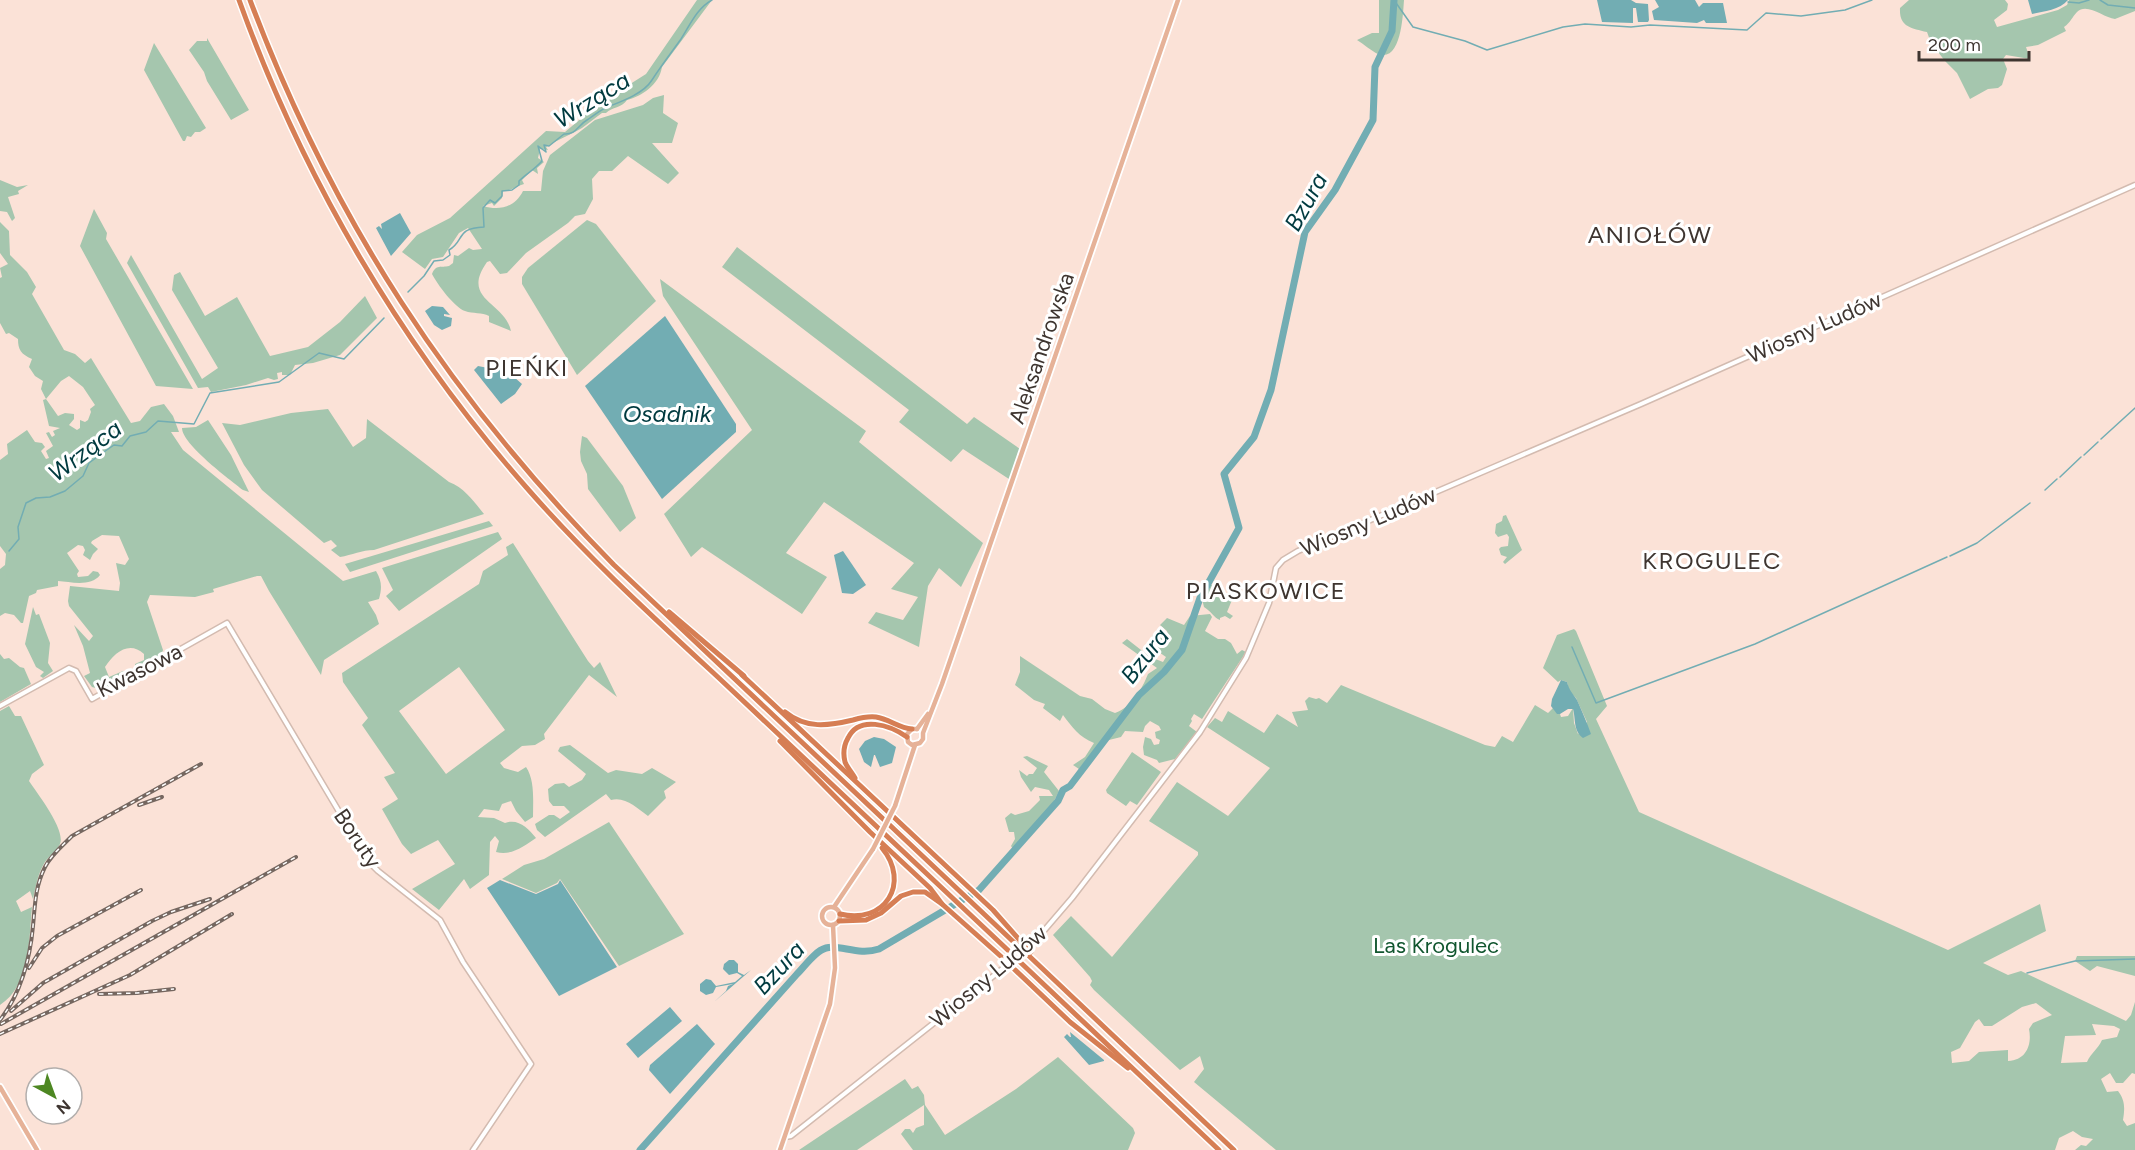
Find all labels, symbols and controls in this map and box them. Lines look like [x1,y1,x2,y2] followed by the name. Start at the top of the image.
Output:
[1919,24,2028,62] scale bar
[1928,34,1981,56] text: 200 m
[548,65,635,134] water label: Wrząca
[1278,168,1333,236] water label: Bzura
[1588,220,1712,249] district label: ANIOŁÓW
[1003,269,1080,427] street label: Aleksandrowska
[1743,285,1886,369] street label: Wiosny Ludów
[485,353,569,382] district label: PIEŃKI
[623,399,713,428] water label: Osadnik
[42,414,127,487] water label: Wrząca
[1296,480,1441,562] street label: Wiosny Ludów
[1642,546,1782,575] district label: KROGULEC
[1186,576,1346,605] district label: PIASKOWICE
[1114,622,1175,689] water label: Bzura
[92,637,187,703] street label: Kwasowa
[328,803,387,873] street label: Boruty
[924,919,1053,1033] street label: Wiosny Ludów
[1373,932,1499,959] park label: Las Krogulec
[747,935,810,1000] water label: Bzura
[24,1066,84,1126] north arrow
[53,1096,74,1118] text: N

